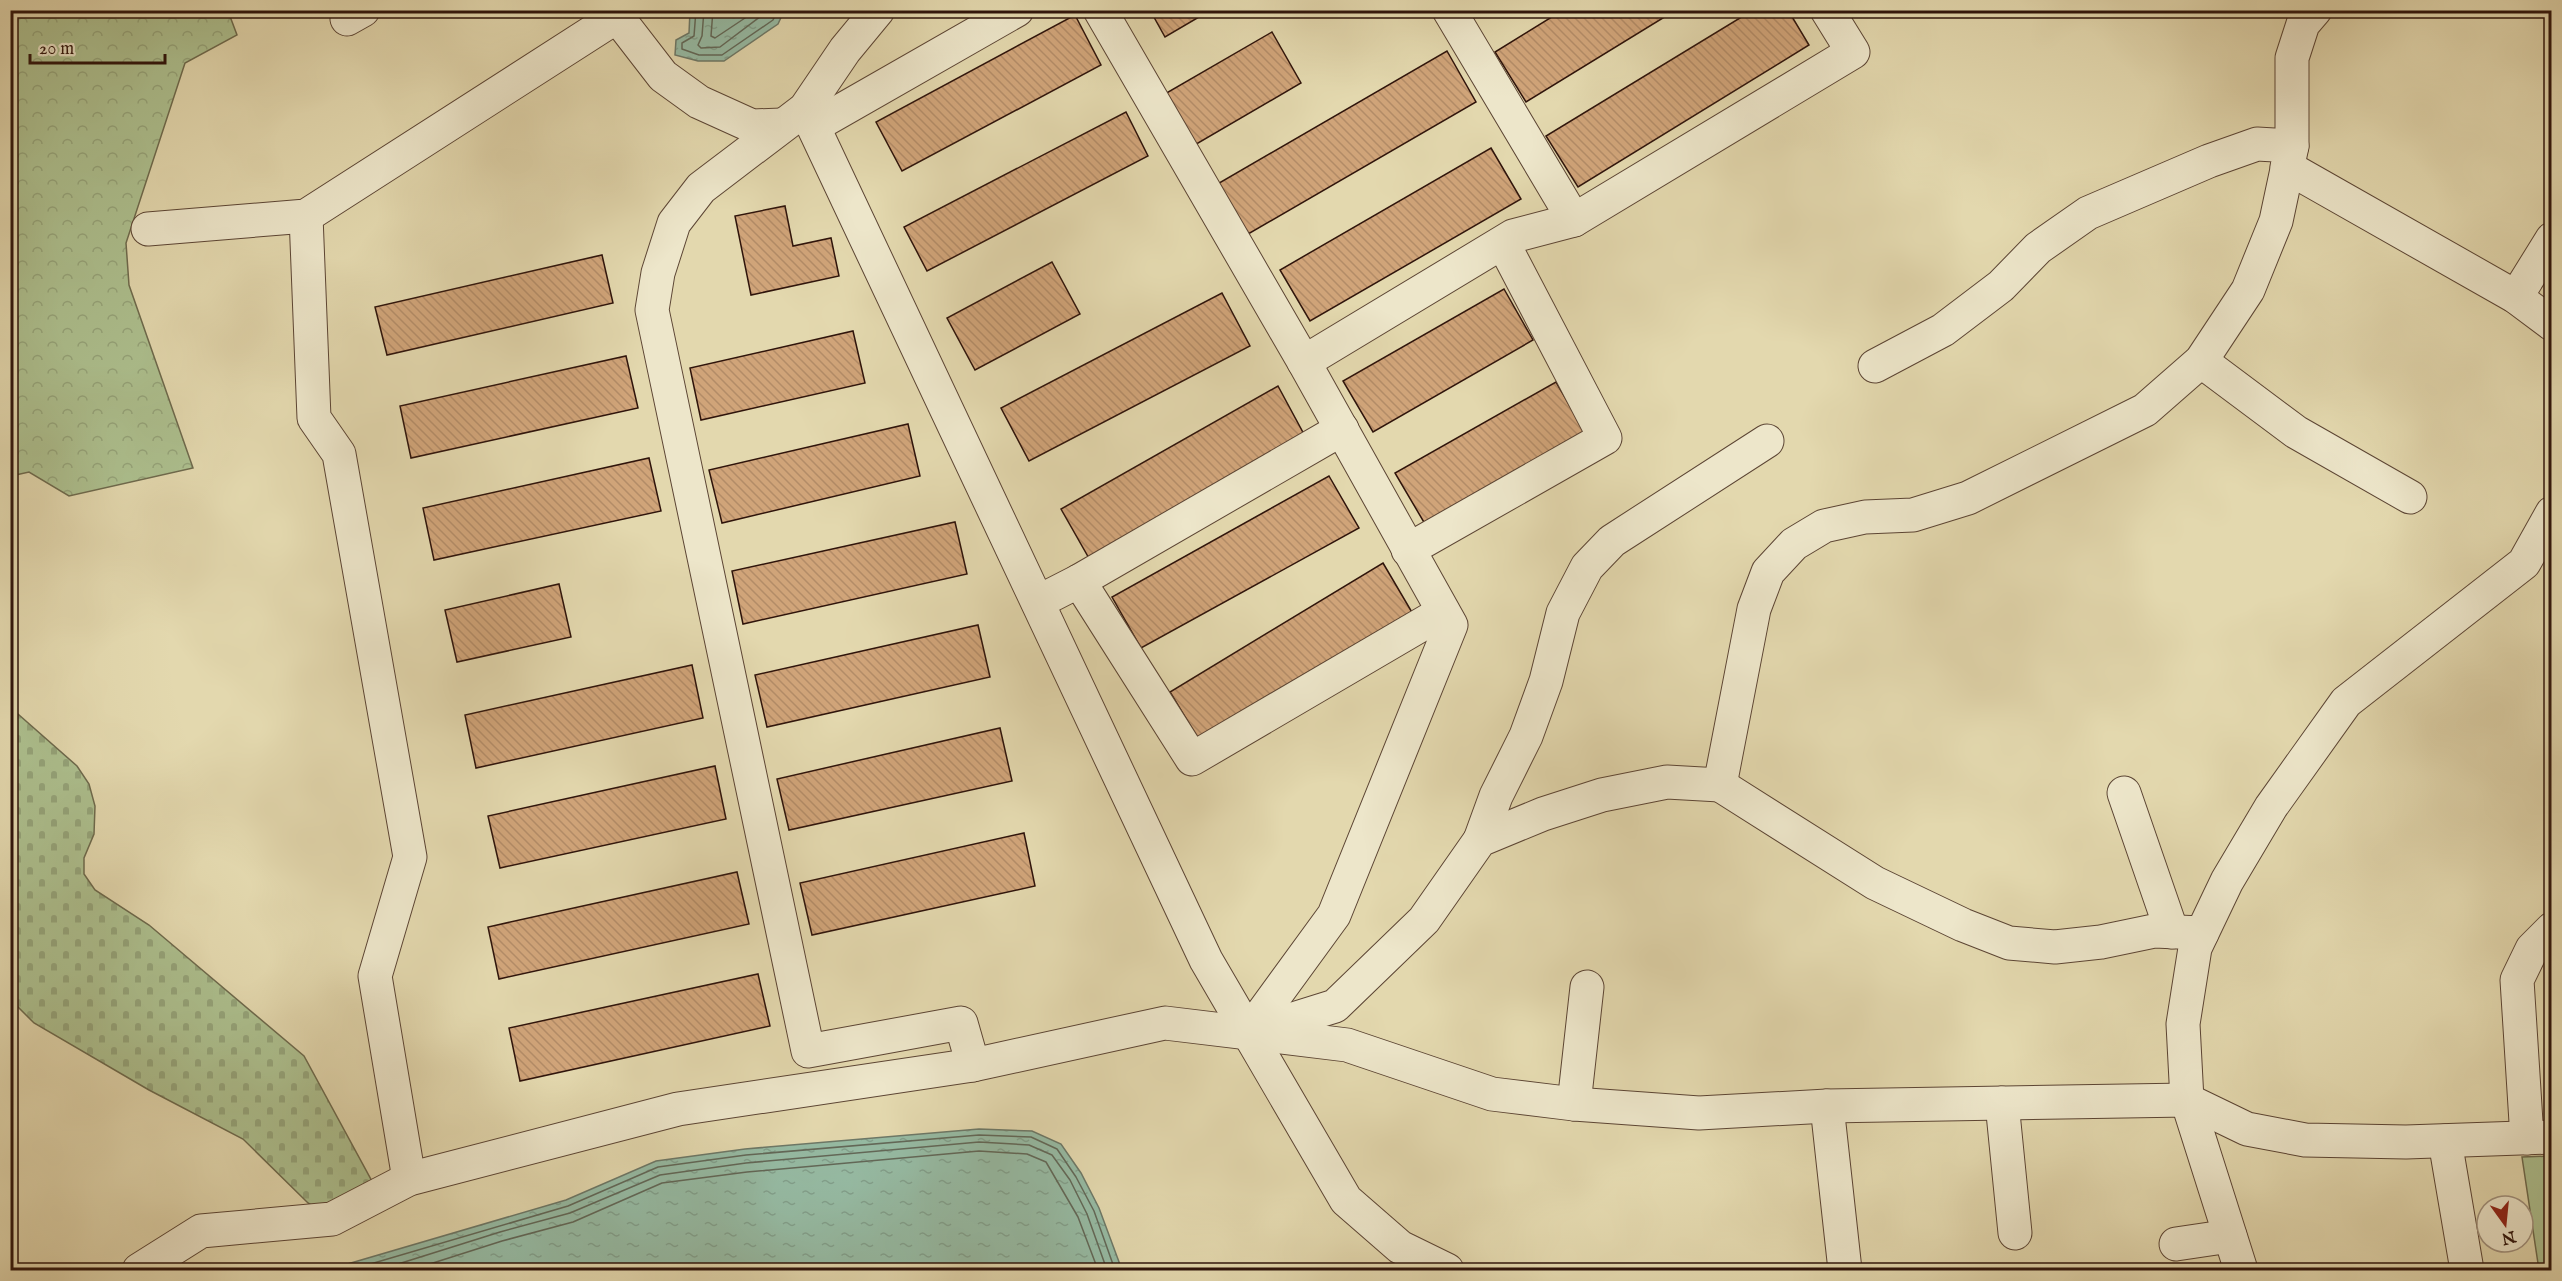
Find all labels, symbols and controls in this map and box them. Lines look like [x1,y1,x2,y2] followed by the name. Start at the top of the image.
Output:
[30,27,165,65] scale bar
[39,38,74,61] text: 20 m
[2475,1194,2535,1254] north arrow
[2499,1225,2519,1248] text: N

